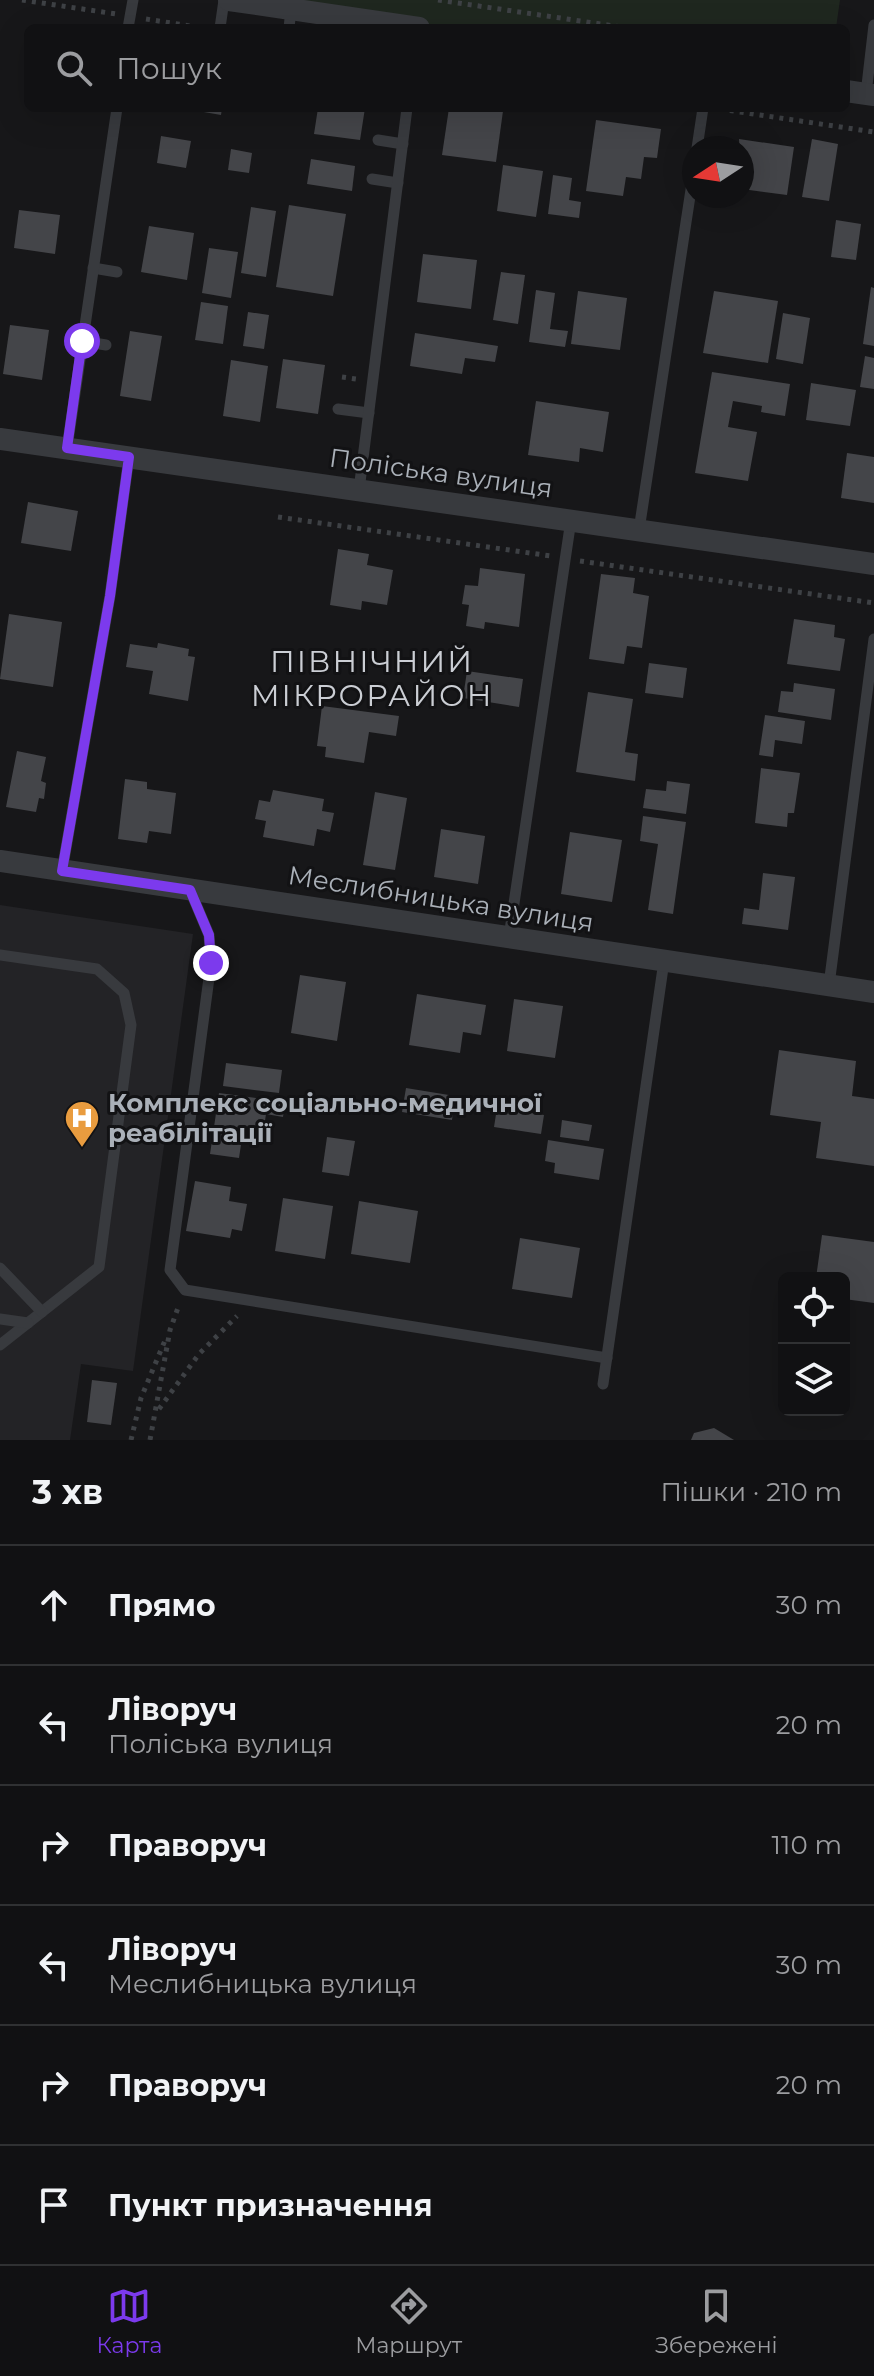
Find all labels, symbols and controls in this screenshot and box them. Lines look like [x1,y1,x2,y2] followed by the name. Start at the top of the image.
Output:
[24,24,850,112] search box
[52,46,96,90] icon: search
[116,50,222,87] text: Пошук
[682,136,754,208] north arrow
[64,323,100,359] route start
[327,441,555,505] street label: Поліська вулиця
[251,643,493,714] district label: ПІВНІЧНИЙ МІКРОРАЙОН
[286,859,596,939] street label: Меслибницька вулиця
[193,945,229,981] route end
[108,1087,542,1149] place label: Комплекс соціально-медичної реабілітації
[63,1099,101,1149] hospital icon: Комплекс соціально-медичної реабілітації
[778,1272,850,1416] map controls
[778,1272,850,1344] button: locate
[778,1344,850,1416] button: layers
[32,1471,103,1513] text: 3 хв
[660,1476,842,1508] text: Пішки · 210 m
[32,1583,76,1627] icon: ahead
[108,1587,216,1624] text: Прямо
[776,1589,842,1621] text: 30 m
[108,1691,237,1728] text: Ліворуч
[32,1703,76,1747] icon: left
[776,1709,842,1741] text: 20 m
[108,1728,333,1760] text: Поліська вулиця
[32,1823,76,1867] icon: right
[108,1827,267,1864] text: Праворуч
[772,1829,842,1861] text: 110 m
[108,1931,237,1968] text: Ліворуч
[32,1943,76,1987] icon: left
[776,1949,842,1981] text: 30 m
[108,1968,417,2000] text: Меслибницька вулиця
[32,2063,76,2107] icon: right
[108,2067,267,2104] text: Праворуч
[776,2069,842,2101] text: 20 m
[32,2183,76,2227] icon: arrive
[108,2187,433,2224] text: Пункт призначення
[96,2284,162,2359] tab: Карта
[355,2284,462,2359] tab: Маршрут
[655,2284,778,2359] tab: Збережені

